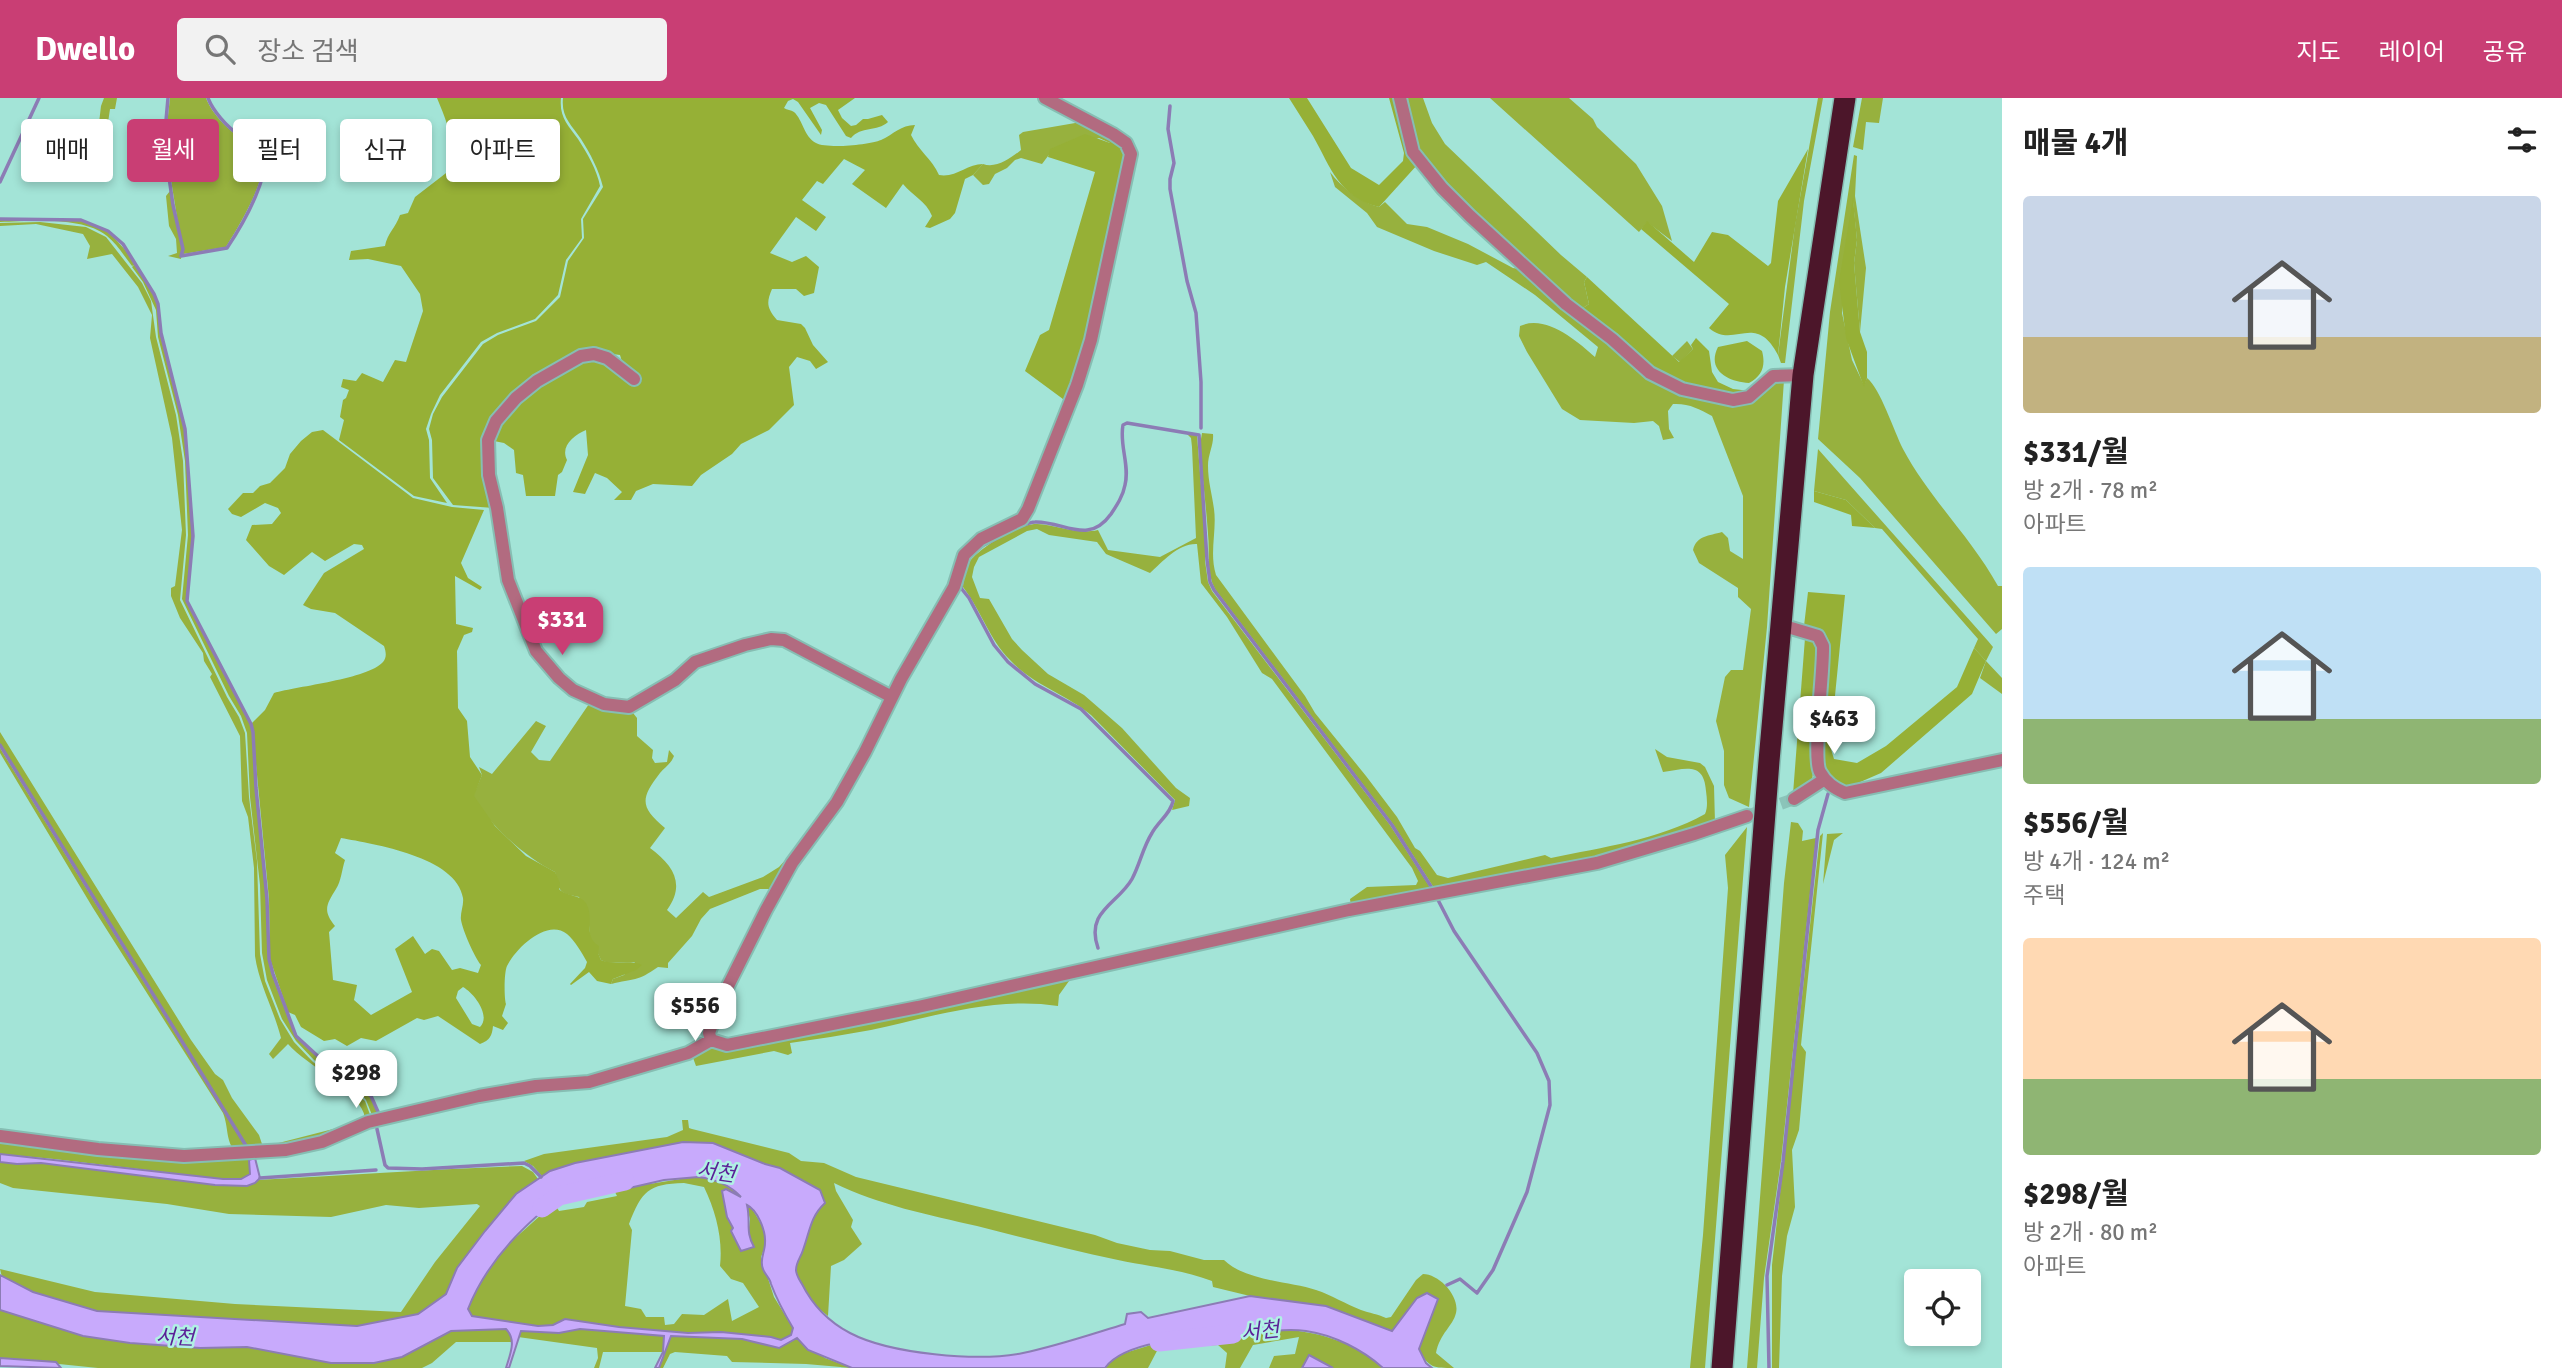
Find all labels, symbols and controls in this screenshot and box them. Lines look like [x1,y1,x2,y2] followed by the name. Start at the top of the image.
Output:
[177,18,667,81] search box
[35,29,135,70] text: Dwello
[201,30,239,68] icon: search
[257,36,359,68] text: 장소 검색
[2296,37,2341,67] text: 지도
[2379,37,2445,67] text: 레이어
[2483,37,2527,67] text: 공유
[21,119,113,182] chip: 매매
[127,119,219,182] chip: 월세
[233,119,326,182] chip: 필터
[340,119,432,182] chip: 신규
[446,119,560,182] chip: 아파트
[2503,121,2541,159] icon: filters
[2023,125,2129,162] text: 매물 4개
[2219,242,2345,368] icon: home
[2023,434,2129,471] text: $331/월
[2023,476,2158,505] text: 방 2개 · 78 m²
[2023,510,2086,539] text: 아파트
[521,598,603,657] pin: $331
[537,605,587,634] text: $331
[2219,613,2345,739] icon: home
[1793,696,1875,756] pin: $463
[1809,704,1859,733] text: $463
[2023,805,2129,842] text: $556/월
[2023,847,2170,876] text: 방 4개 · 124 m²
[2023,881,2065,910] text: 주택
[654,984,736,1043] pin: $556
[2219,984,2345,1110] icon: home
[670,991,720,1020] text: $556
[315,1051,397,1110] pin: $298
[331,1058,381,1087] text: $298
[695,1156,740,1188] water label: 서천
[2023,1176,2129,1213] text: $298/월
[2023,1218,2158,1247] text: 방 2개 · 80 m²
[2023,1252,2086,1281] text: 아파트
[1904,1269,1981,1346] map controls
[1904,1269,1981,1346] button: locate
[1239,1316,1283,1346] water label: 서천
[155,1323,197,1351] water label: 서천

